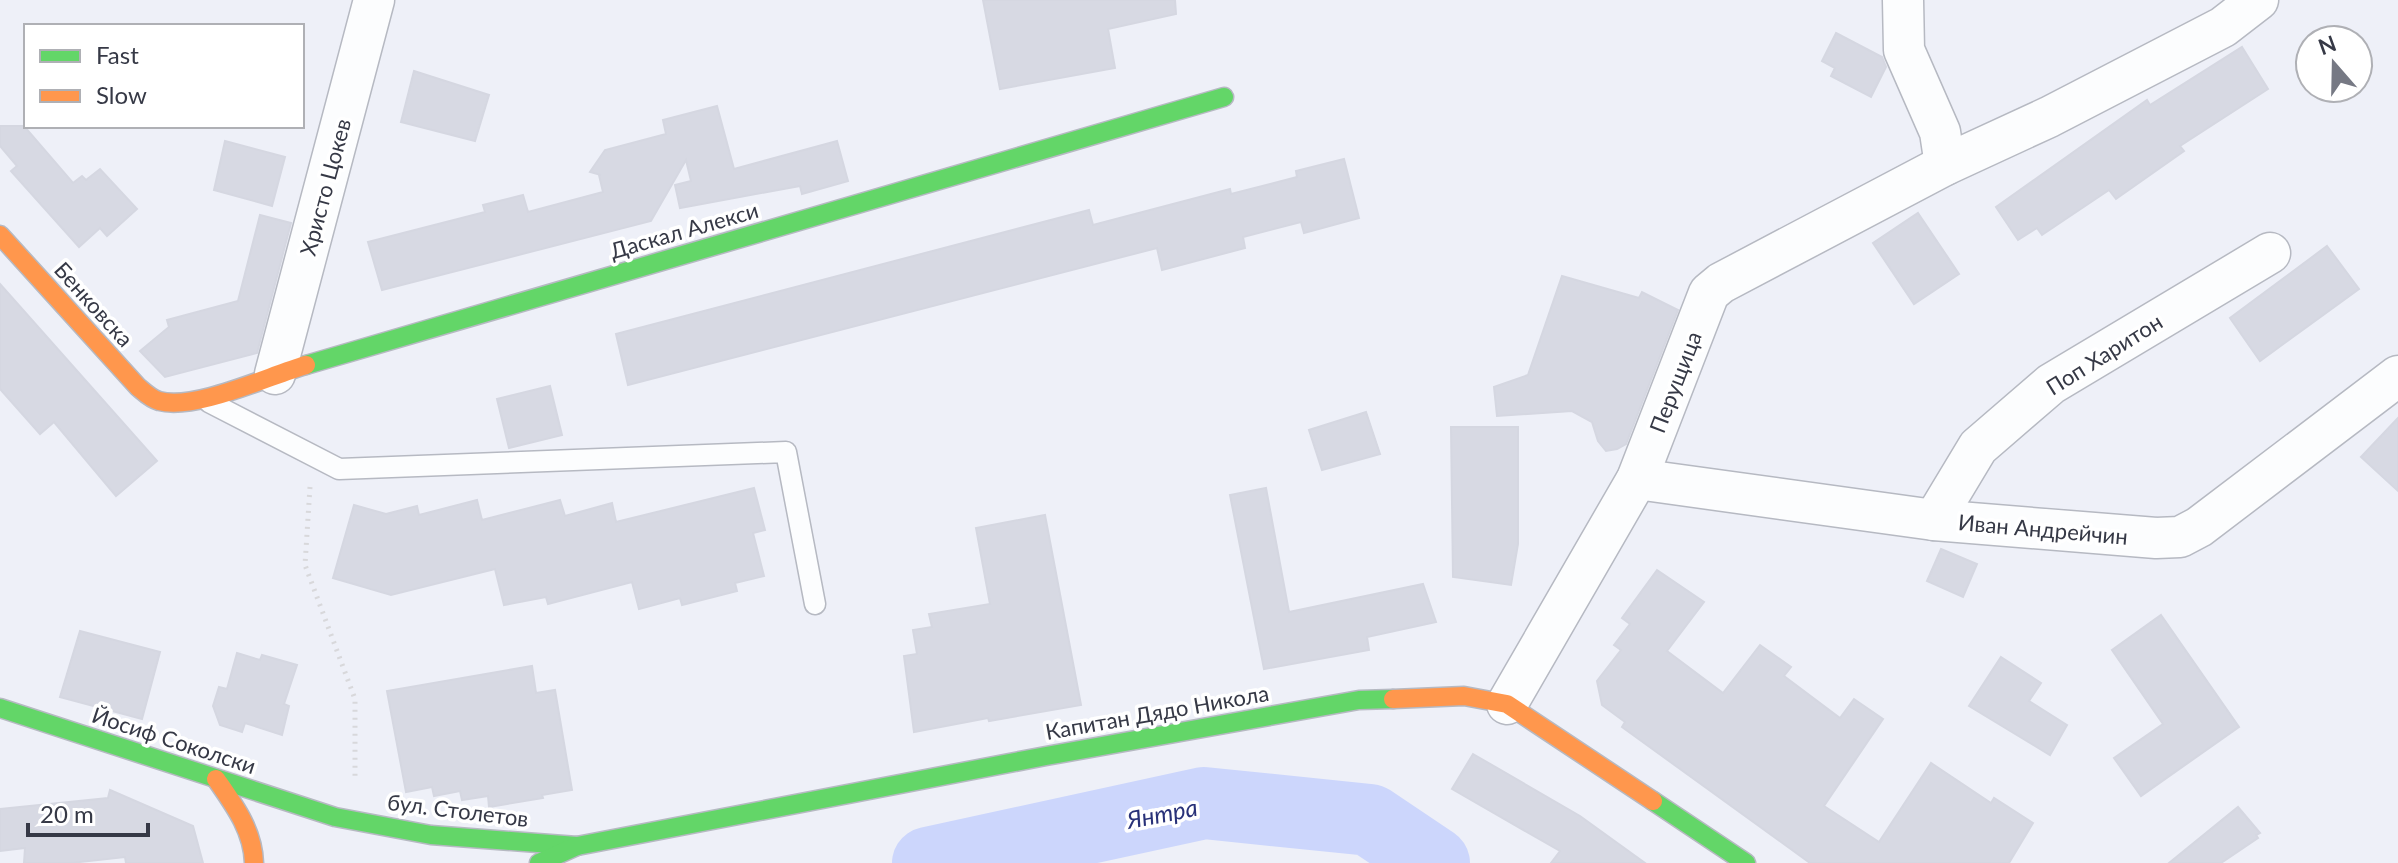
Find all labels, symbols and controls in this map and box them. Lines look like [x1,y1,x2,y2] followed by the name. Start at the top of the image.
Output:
[24,24,304,128] legend
[2294,24,2374,104] north arrow
[2314,29,2340,60] text: N
[96,40,139,69] text: Fast
[96,80,147,109] text: Slow
[294,115,356,258] street label: Христо Цокев
[607,196,761,264] street label: Даскал Алекси
[49,256,139,352] street label: Бенковска
[2041,308,2167,400] street label: Поп Харитон
[1643,327,1707,437] street label: Перущица
[1957,508,2129,550] street label: Иван Андрейчин
[1043,679,1271,745] street label: Капитан Дядо Никола
[89,701,259,779] street label: Йосиф Соколски
[28,787,148,837] scale bar
[386,788,530,832] street label: бул. Столетов
[1123,792,1200,834] water label: Янтра
[40,799,94,828] text: 20 m

